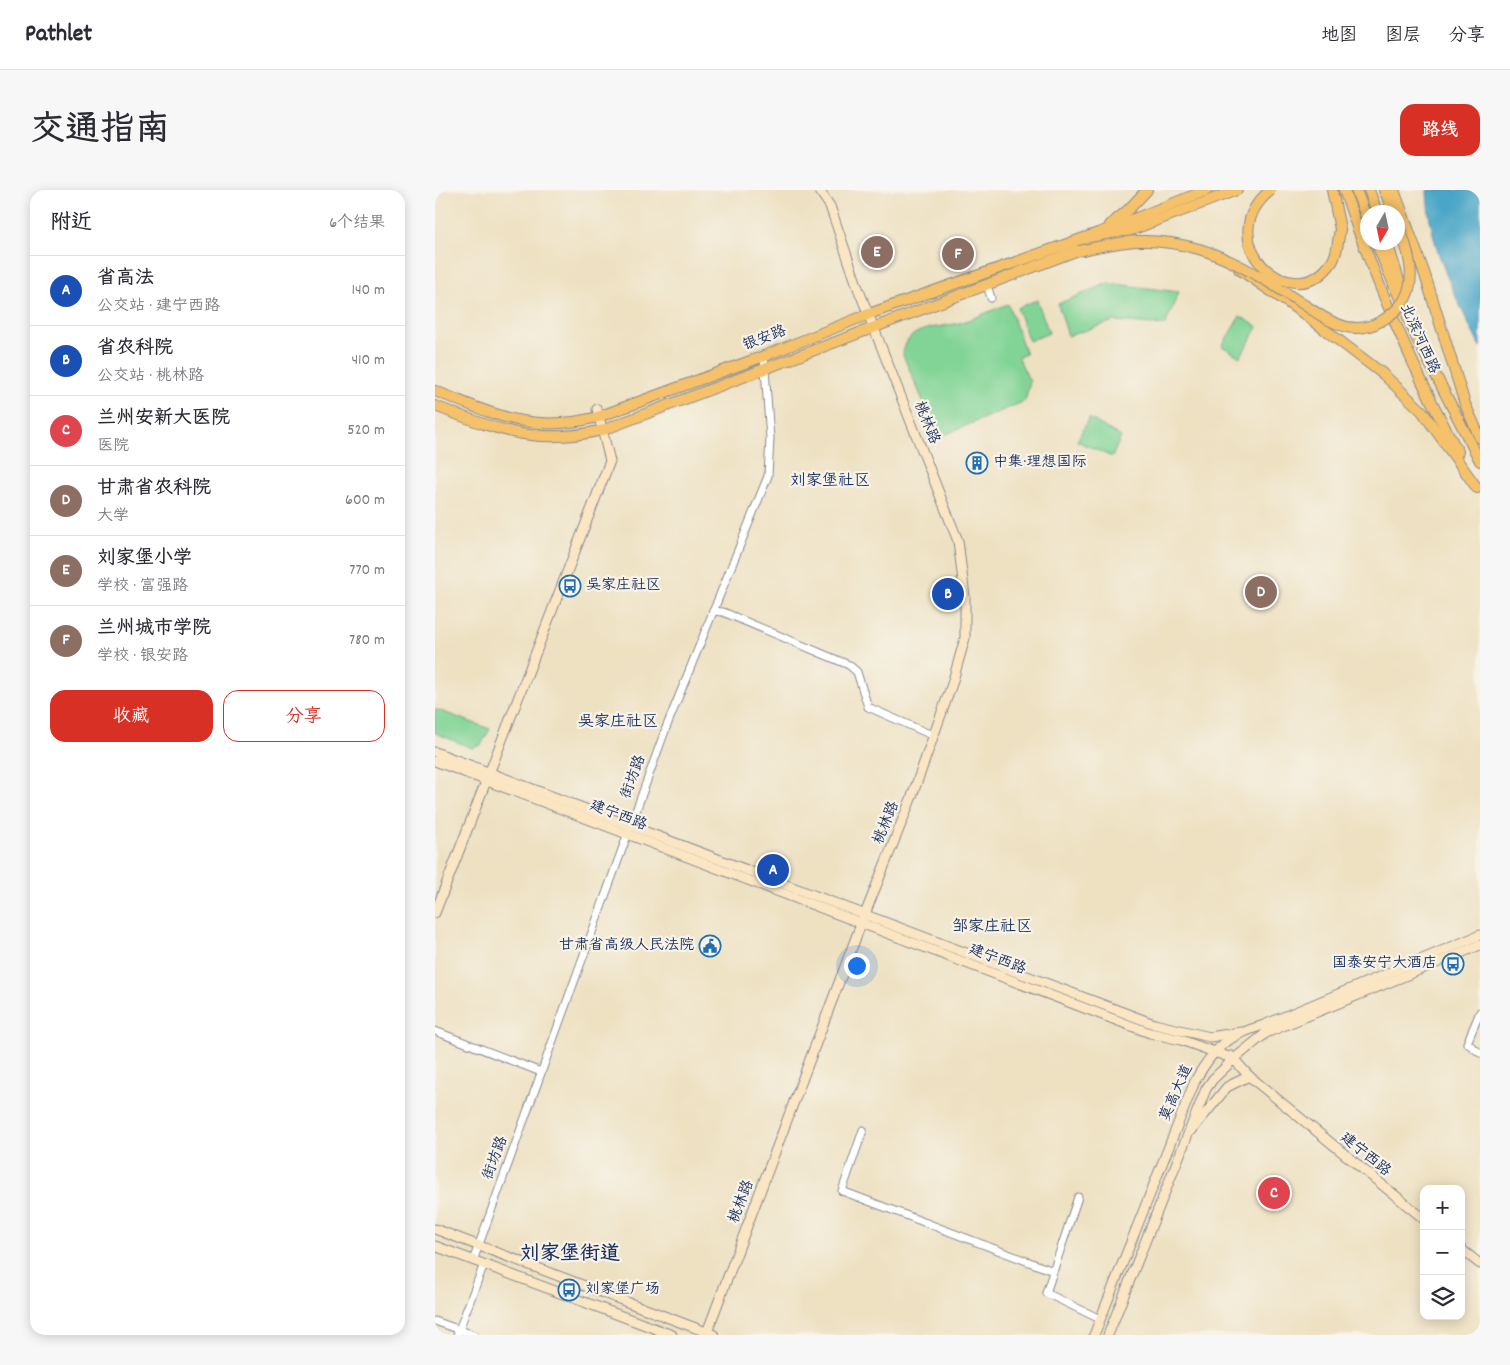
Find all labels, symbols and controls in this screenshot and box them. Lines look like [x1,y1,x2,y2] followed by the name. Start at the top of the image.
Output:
[25,18,92,52] text: Pathlet
[1321,24,1357,49] text: 地图
[1385,24,1421,49] text: 图层
[1449,24,1485,49] text: 分享
[1400,104,1480,156] button: 路线
[30,107,170,157] text: 交通指南
[1360,205,1405,250] north arrow
[50,209,92,239] text: 附近
[329,212,385,235] text: 6个结果
[861,233,893,271] pin: E
[942,235,974,273] pin: F
[97,266,154,293] text: 省高法
[62,279,70,302] text: A
[351,279,385,302] text: 140 m
[97,295,220,318] text: 公交站 · 建宁西路
[1394,300,1444,378] street label: 北滨河西路
[740,321,790,357] street label: 银安路
[97,336,173,363] text: 省农科院
[62,349,70,372] text: B
[351,349,385,372] text: 410 m
[97,365,204,388] text: 公交站 · 桃林路
[907,398,945,448] street label: 桃林路
[97,406,230,433] text: 兰州安新大医院
[62,419,70,442] text: C
[347,419,385,442] text: 520 m
[97,435,129,458] text: 医院
[965,451,989,475] building icon: 中集·理想国际
[993,452,1086,474] place label: 中集·理想国际
[790,470,870,493] district label: 刘家堡社区
[97,476,211,503] text: 甘肃省农科院
[62,489,70,512] text: D
[345,489,385,512] text: 600 m
[97,505,129,528] text: 大学
[97,546,192,573] text: 刘家堡小学
[62,559,70,582] text: E
[349,559,385,582] text: 770 m
[1245,573,1277,611] pin: D
[558,574,582,598] bus stop icon: 吴家庄社区
[97,575,188,598] text: 学校 · 富强路
[586,575,661,597] place label: 吴家庄社区
[932,575,964,613] pin: B
[97,616,211,643] text: 兰州城市学院
[62,629,70,652] text: F
[349,629,385,652] text: 780 m
[97,645,188,668] text: 学校 · 银安路
[50,690,213,742] button: 收藏
[223,690,385,742] button: 分享
[578,711,658,734] district label: 吴家庄社区
[616,752,652,802] street label: 街坊路
[586,795,650,837] street label: 建宁西路
[868,798,906,848] street label: 桃林路
[757,851,789,889] pin: A
[952,916,1032,939] district label: 邹家庄社区
[698,934,722,958] public building icon: 甘肃省高级人民法院
[559,935,694,957] place label: 甘肃省高级人民法院
[965,939,1029,981] street label: 建宁西路
[1441,952,1465,976] bus stop icon: 国泰安宁大酒店
[844,953,870,979] your location
[1332,953,1437,975] place label: 国泰安宁大酒店
[1155,1061,1199,1125] street label: 莫高大道
[1335,1128,1395,1182] street label: 建宁西路
[478,1133,514,1183] street label: 街坊路
[1258,1174,1290,1212] pin: C
[724,1177,760,1227] street label: 桃林路
[1420,1185,1465,1320] map controls
[1420,1185,1465,1230] button: +
[1420,1230,1465,1275] button: −
[520,1241,620,1269] district label: 刘家堡街道
[1420,1275,1465,1320] button: layers
[557,1278,581,1302] bus stop icon: 刘家堡广场
[585,1279,660,1301] place label: 刘家堡广场

